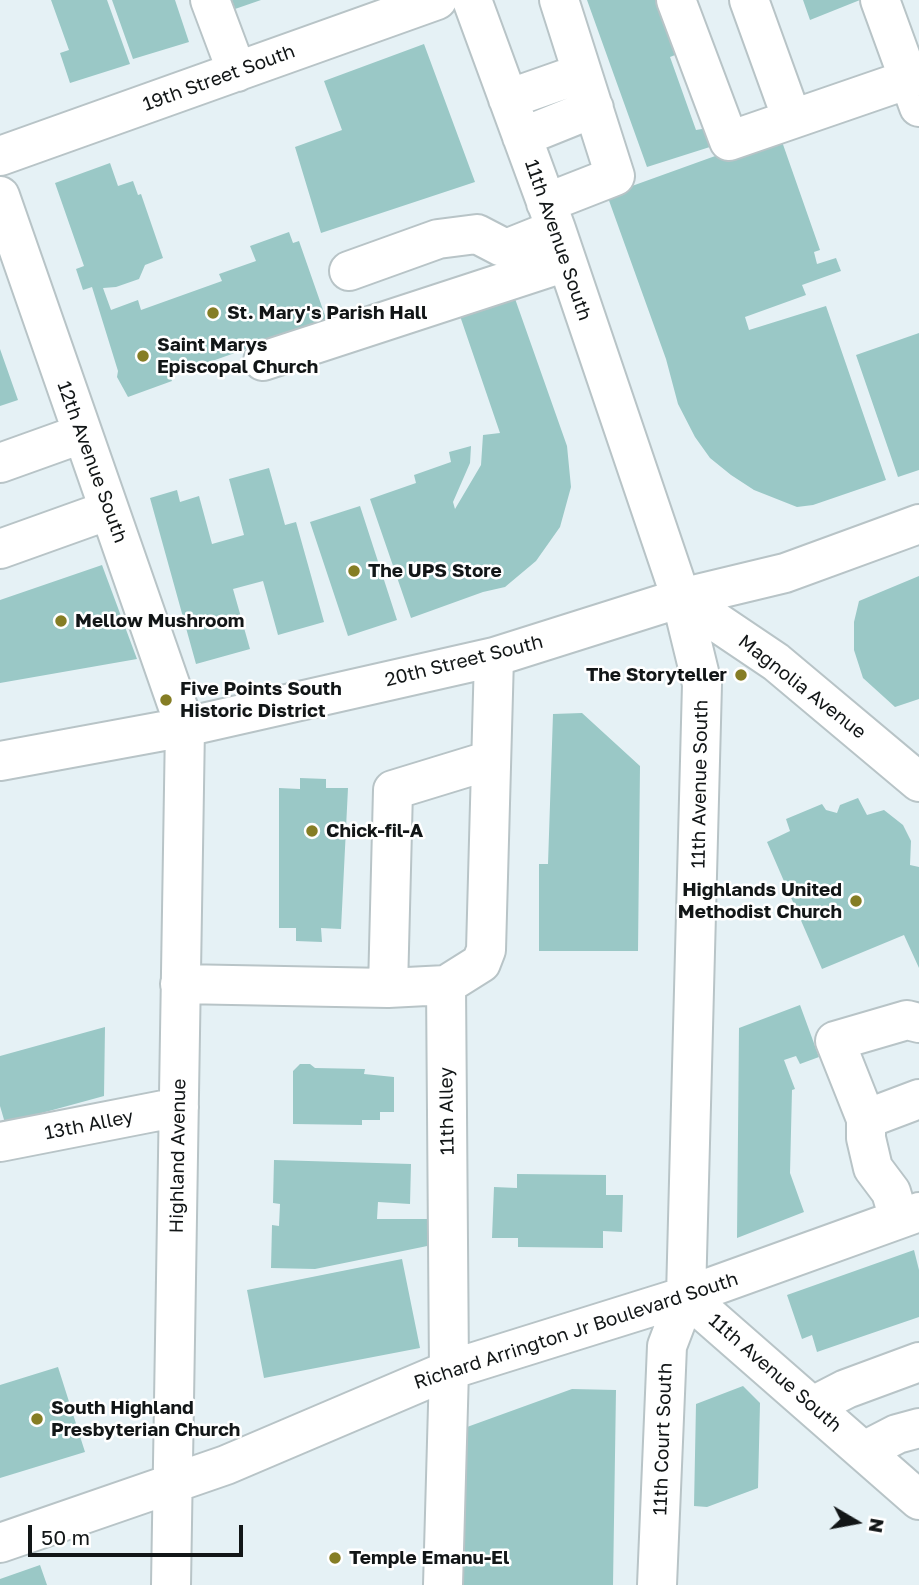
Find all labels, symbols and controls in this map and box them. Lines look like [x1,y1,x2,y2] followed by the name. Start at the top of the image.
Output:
[140,40,298,116] street label: 19th Street South
[520,157,596,323] street label: 11th Avenue South
[227,302,427,324] place label: St. Mary's Parish Hall
[205,305,221,321] marker: St. Mary's Parish Hall
[157,334,318,378] place label: Saint Marys Episcopal Church
[135,348,151,364] marker: Saint Marys Episcopal Church
[52,378,132,546] street label: 12th Avenue South
[368,560,502,582] place label: The UPS Store
[346,563,362,579] marker: The UPS Store
[75,610,244,632] place label: Mellow Mushroom
[53,613,69,629] marker: Mellow Mushroom
[383,630,545,692] street label: 20th Street South
[734,630,870,744] street label: Magnolia Avenue
[586,664,727,686] place label: The Storyteller
[733,667,749,683] marker: The Storyteller
[180,678,342,722] place label: Five Points South Historic District
[158,692,174,708] marker: Five Points South Historic District
[687,700,713,868] street label: 11th Avenue South
[326,820,423,842] place label: Chick-fil-A
[304,823,320,839] marker: Chick-fil-A
[678,879,842,923] place label: Highlands United Methodist Church
[848,893,864,909] marker: Highlands United Methodist Church
[435,1067,459,1155] street label: 11th Alley
[165,1078,191,1234] street label: Highland Avenue
[43,1105,135,1145] street label: 13th Alley
[411,1268,741,1394] street label: Richard Arrington Jr Boulevard South
[704,1309,846,1437] street label: 11th Avenue South
[649,1362,677,1516] street label: 11th Court South
[51,1397,240,1441] place label: South Highland Presbyterian Church
[29,1411,45,1427] marker: South Highland Presbyterian Church
[821,1487,891,1557] north arrow
[32,1512,247,1556] scale bar
[865,1517,890,1535] text: N
[41,1524,90,1550] text: 50 m
[349,1547,509,1569] place label: Temple Emanu-El
[327,1550,343,1566] marker: Temple Emanu-El

